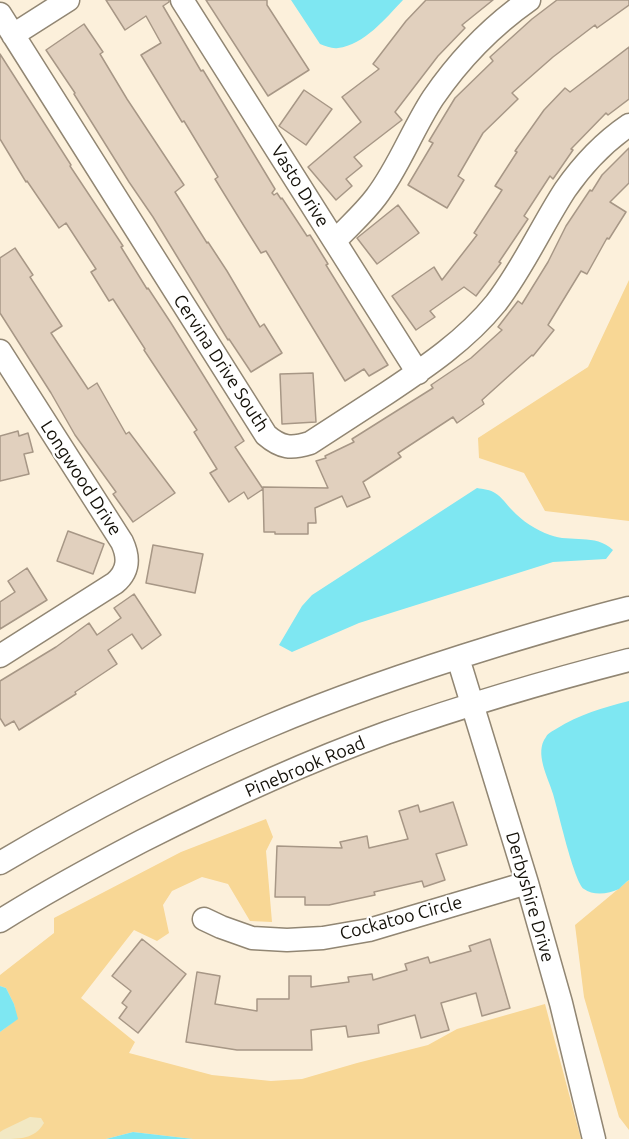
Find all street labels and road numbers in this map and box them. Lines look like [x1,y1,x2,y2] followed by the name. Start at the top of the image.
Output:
[266,141,334,231] street label: Vasto Drive
[169,290,273,436] street label: Cervina Drive South
[36,417,126,539] street label: Longwood Drive
[242,732,368,802] street label: Pinebrook Road
[501,829,559,965] street label: Derbyshire Drive
[337,891,465,945] street label: Cockatoo Circle

